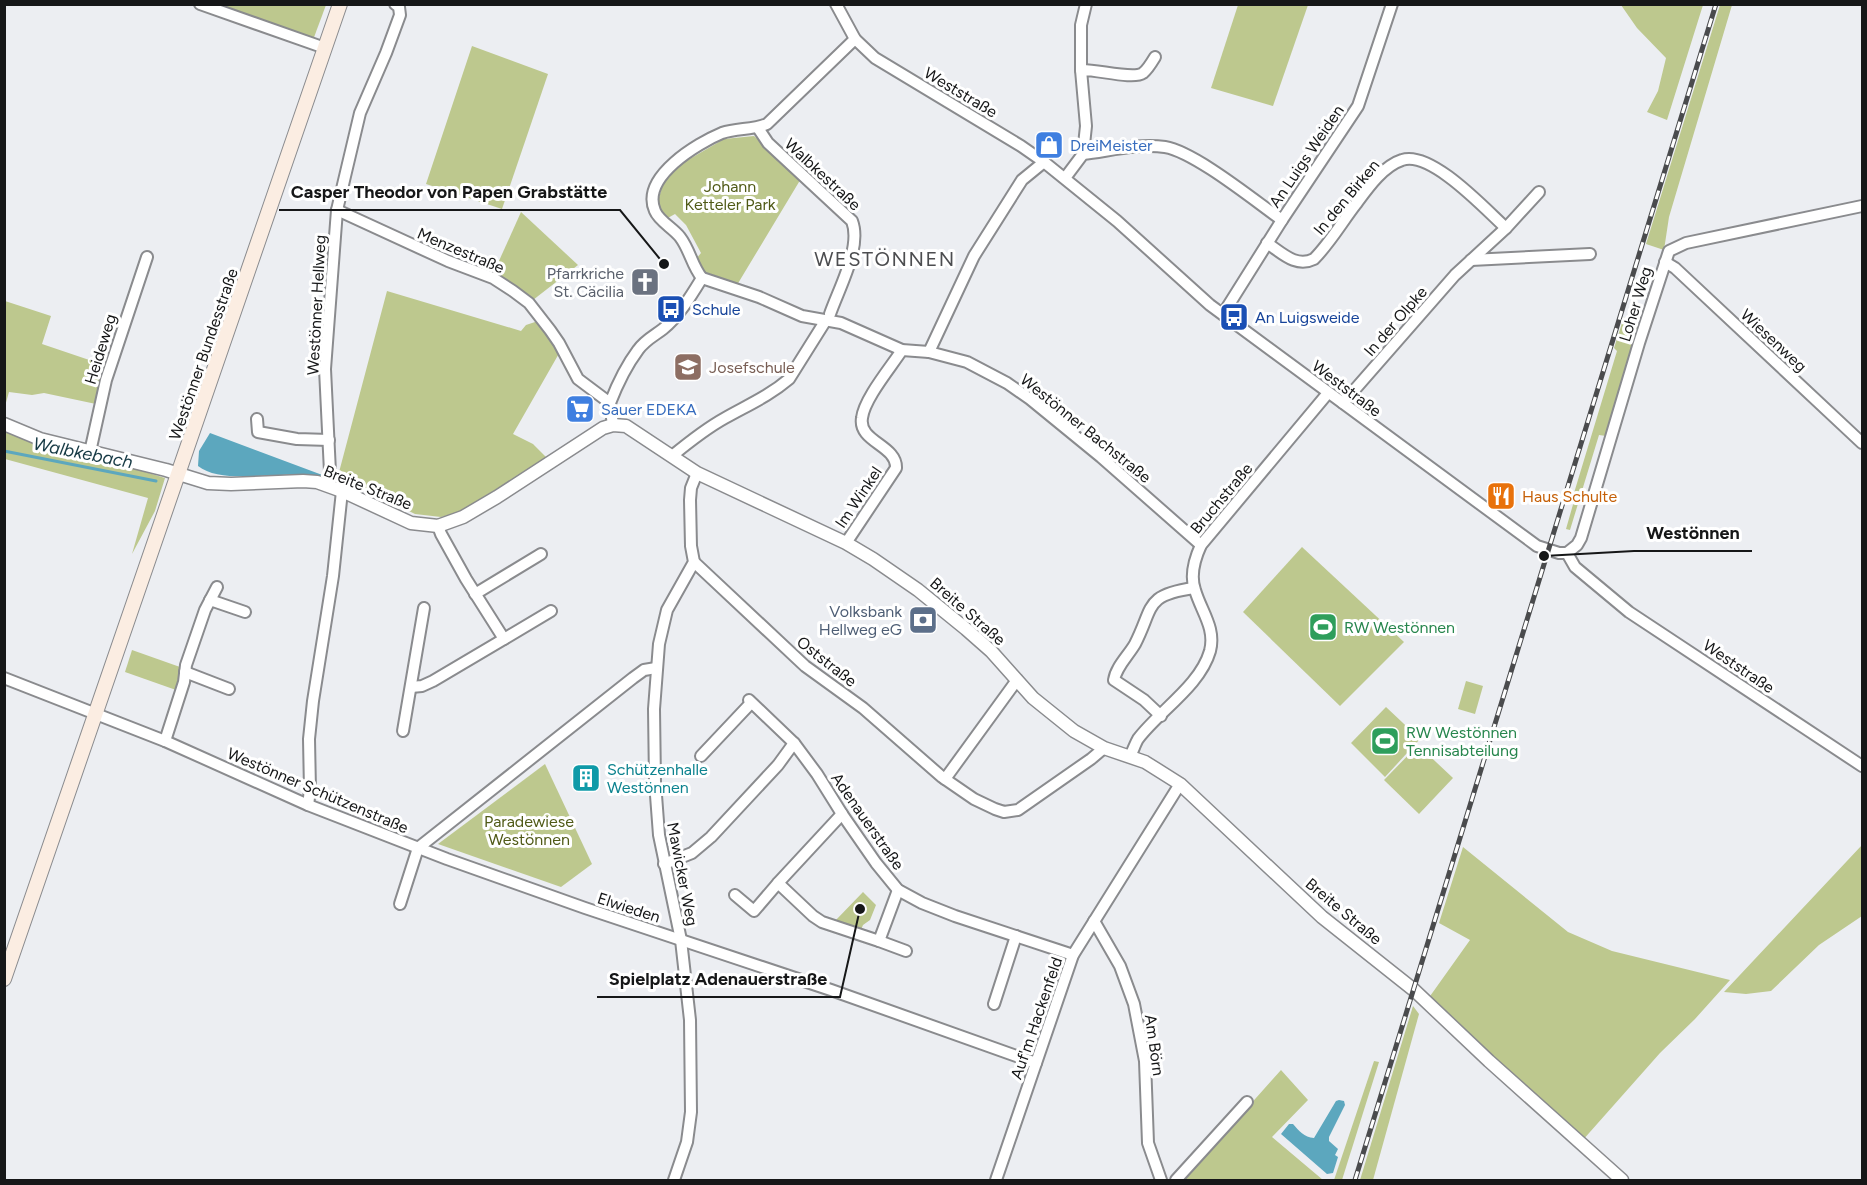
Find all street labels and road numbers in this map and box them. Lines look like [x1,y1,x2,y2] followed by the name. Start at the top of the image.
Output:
[921,63,1001,122] street label: Weststraße
[1265,101,1348,211] street label: An Luigs Weiden
[781,134,865,215] street label: Walbkestraße
[1309,156,1383,239] street label: In den Birken
[414,224,507,277] street label: Menzestraße
[303,234,330,376] street label: Westönner Hellweg
[1615,264,1656,344] street label: Loher Weg
[165,266,242,442] street label: Westönner Bundesstraße
[1360,282,1431,360] street label: In der Olpke
[1737,305,1811,376] street label: Wiesenweg
[81,312,120,387] street label: Heideweg
[1308,356,1385,421] street label: Weststraße
[1017,370,1155,487] street label: Westönner Bachstraße
[1186,459,1257,538] street label: Bruchstraße
[321,461,415,514] street label: Breite Straße
[831,463,886,532] street label: Im Winkel
[926,574,1009,649] street label: Breite Straße
[793,632,861,691] street label: Oststraße
[1700,636,1778,697] street label: Weststraße
[224,744,411,837] street label: Westönner Schützenstraße
[827,769,908,874] street label: Adenauerstraße
[663,821,702,927] street label: Mawicker Weg
[1302,874,1386,949] street label: Breite Straße
[595,888,663,927] street label: Elwieden
[1007,955,1066,1082] street label: Auf'm Hackenfeld
[1141,1013,1168,1077] street label: Am Börn

